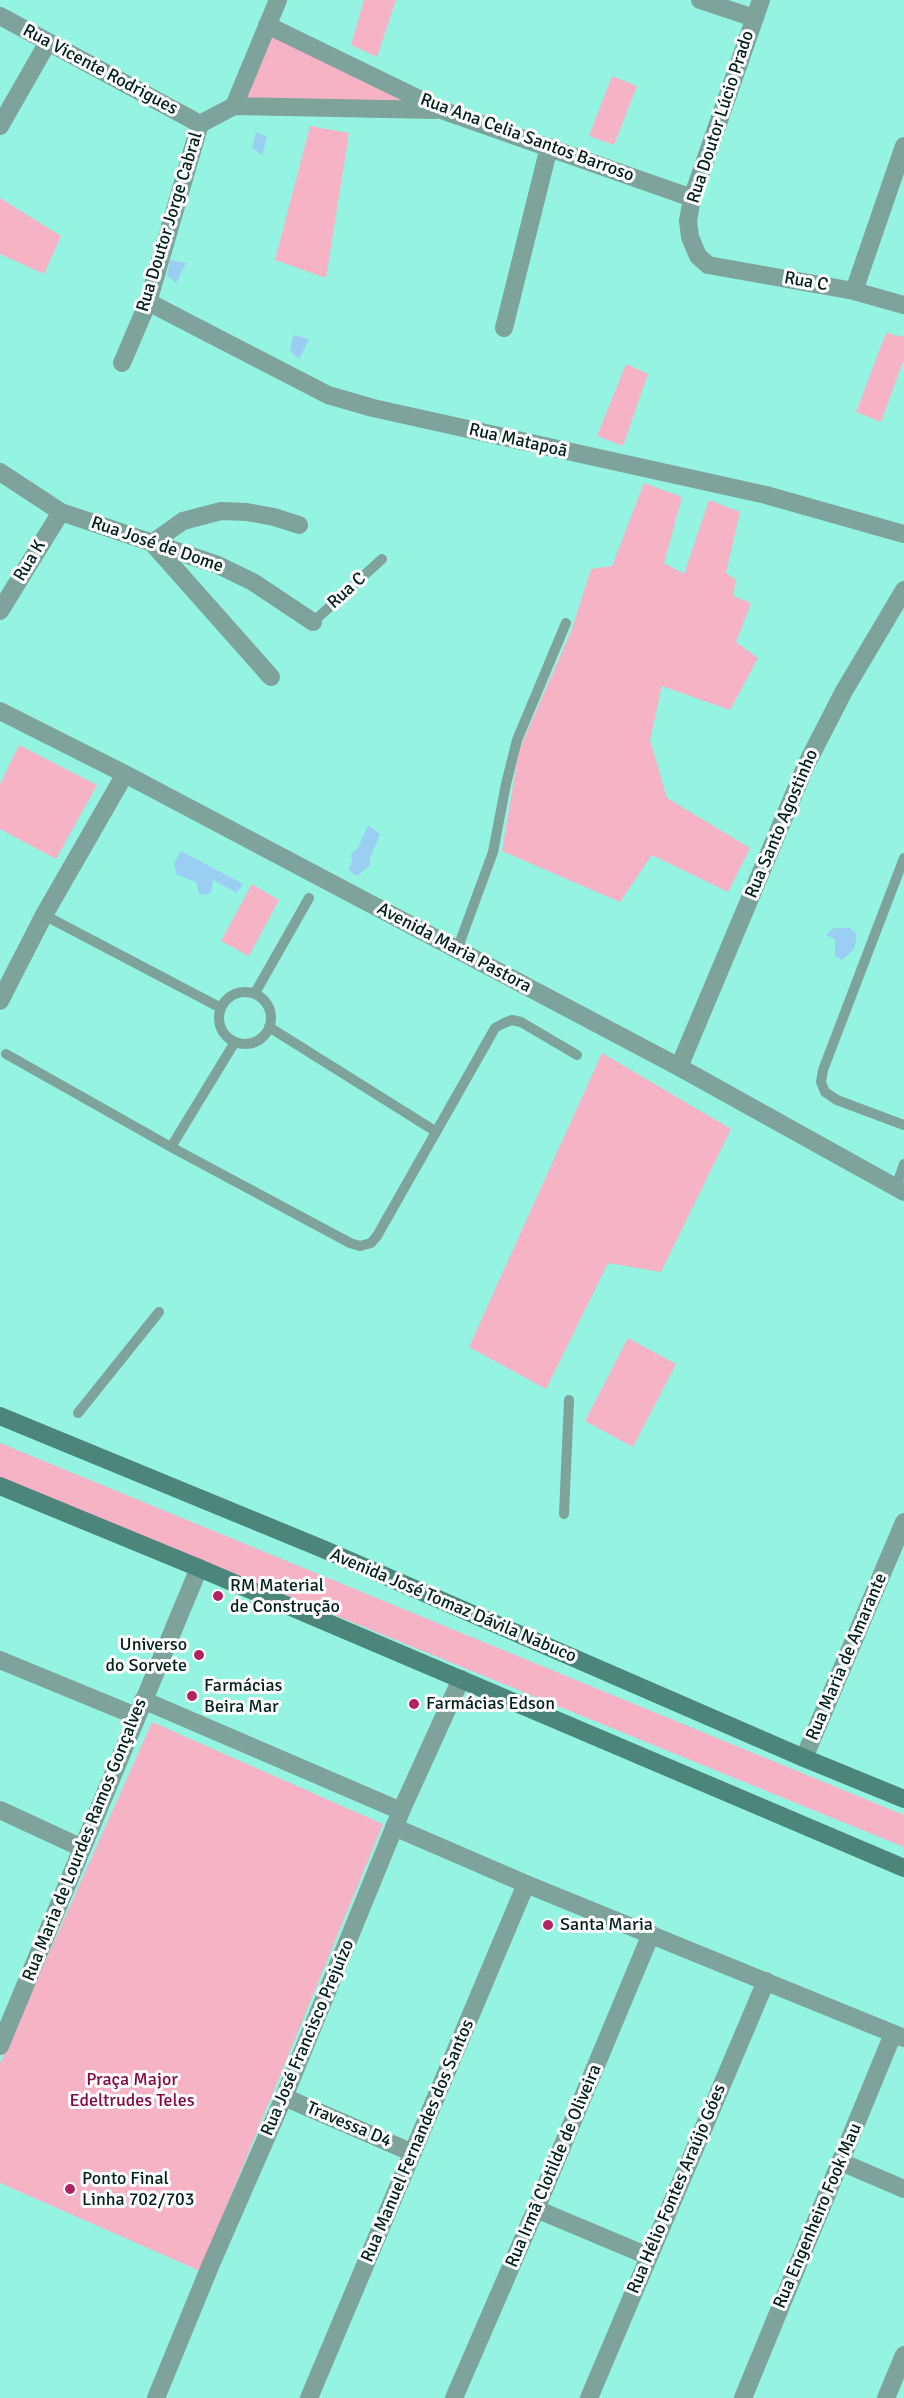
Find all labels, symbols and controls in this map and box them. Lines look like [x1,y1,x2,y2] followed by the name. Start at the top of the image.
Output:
[19,20,181,120] street label: Rua Vicente Rodrigues
[683,28,759,206] street label: Rua Doutor Lúcio Prado
[417,89,637,187] street label: Rua Ana Celia Santos Barroso
[132,129,208,315] street label: Rua Doutor Jorge Cabral
[782,268,830,296] street label: Rua C
[467,419,569,463] street label: Rua Matapoã
[88,512,226,578] street label: Rua José de Dome
[9,537,51,585] street label: Rua K
[323,568,371,614] street label: Rua C
[741,746,823,902] street label: Rua Santo Agostinho
[373,898,535,998] street label: Avenida Maria Pastora
[327,1544,579,1668] street label: Avenida José Tomaz Dávila Nabuco
[802,1570,892,1744] street label: Rua Maria de Amarante
[230,1575,340,1618] place label: RM Material de Construção
[211,1589,225,1603] marker: RM Material de Construção
[106,1634,187,1676] place label: Universo do Sorvete
[192,1648,206,1662] marker: Universo do Sorvete
[204,1675,282,1718] place label: Farmácias Beira Mar
[185,1689,199,1703] marker: Farmácias Beira Mar
[426,1693,555,1715] place label: Farmácias Edson
[18,1695,152,1985] street label: Rua Maria de Lourdes Ramos Gonçalves
[407,1697,421,1711] marker: Farmácias Edson
[560,1914,653,1936] place label: Santa Maria
[541,1918,555,1932] marker: Santa Maria
[257,1937,359,2139] street label: Rua José Francisco Prejuízo
[357,2016,479,2266] street label: Rua Manuel Fernandes dos Santos
[501,2061,607,2271] street label: Rua Irmã Clotilde de Oliveira
[69,2069,195,2112] park label: Praça Major Edeltrudes Teles
[623,2081,731,2297] street label: Rua Hélio Fontes Araújo Góes
[303,2097,395,2153] street label: Travessa D4
[769,2120,867,2312] street label: Rua Engenheiro Fook Mau
[82,2168,195,2210] place label: Ponto Final Linha 702/703
[63,2182,77,2196] marker: Ponto Final Linha 702/703

